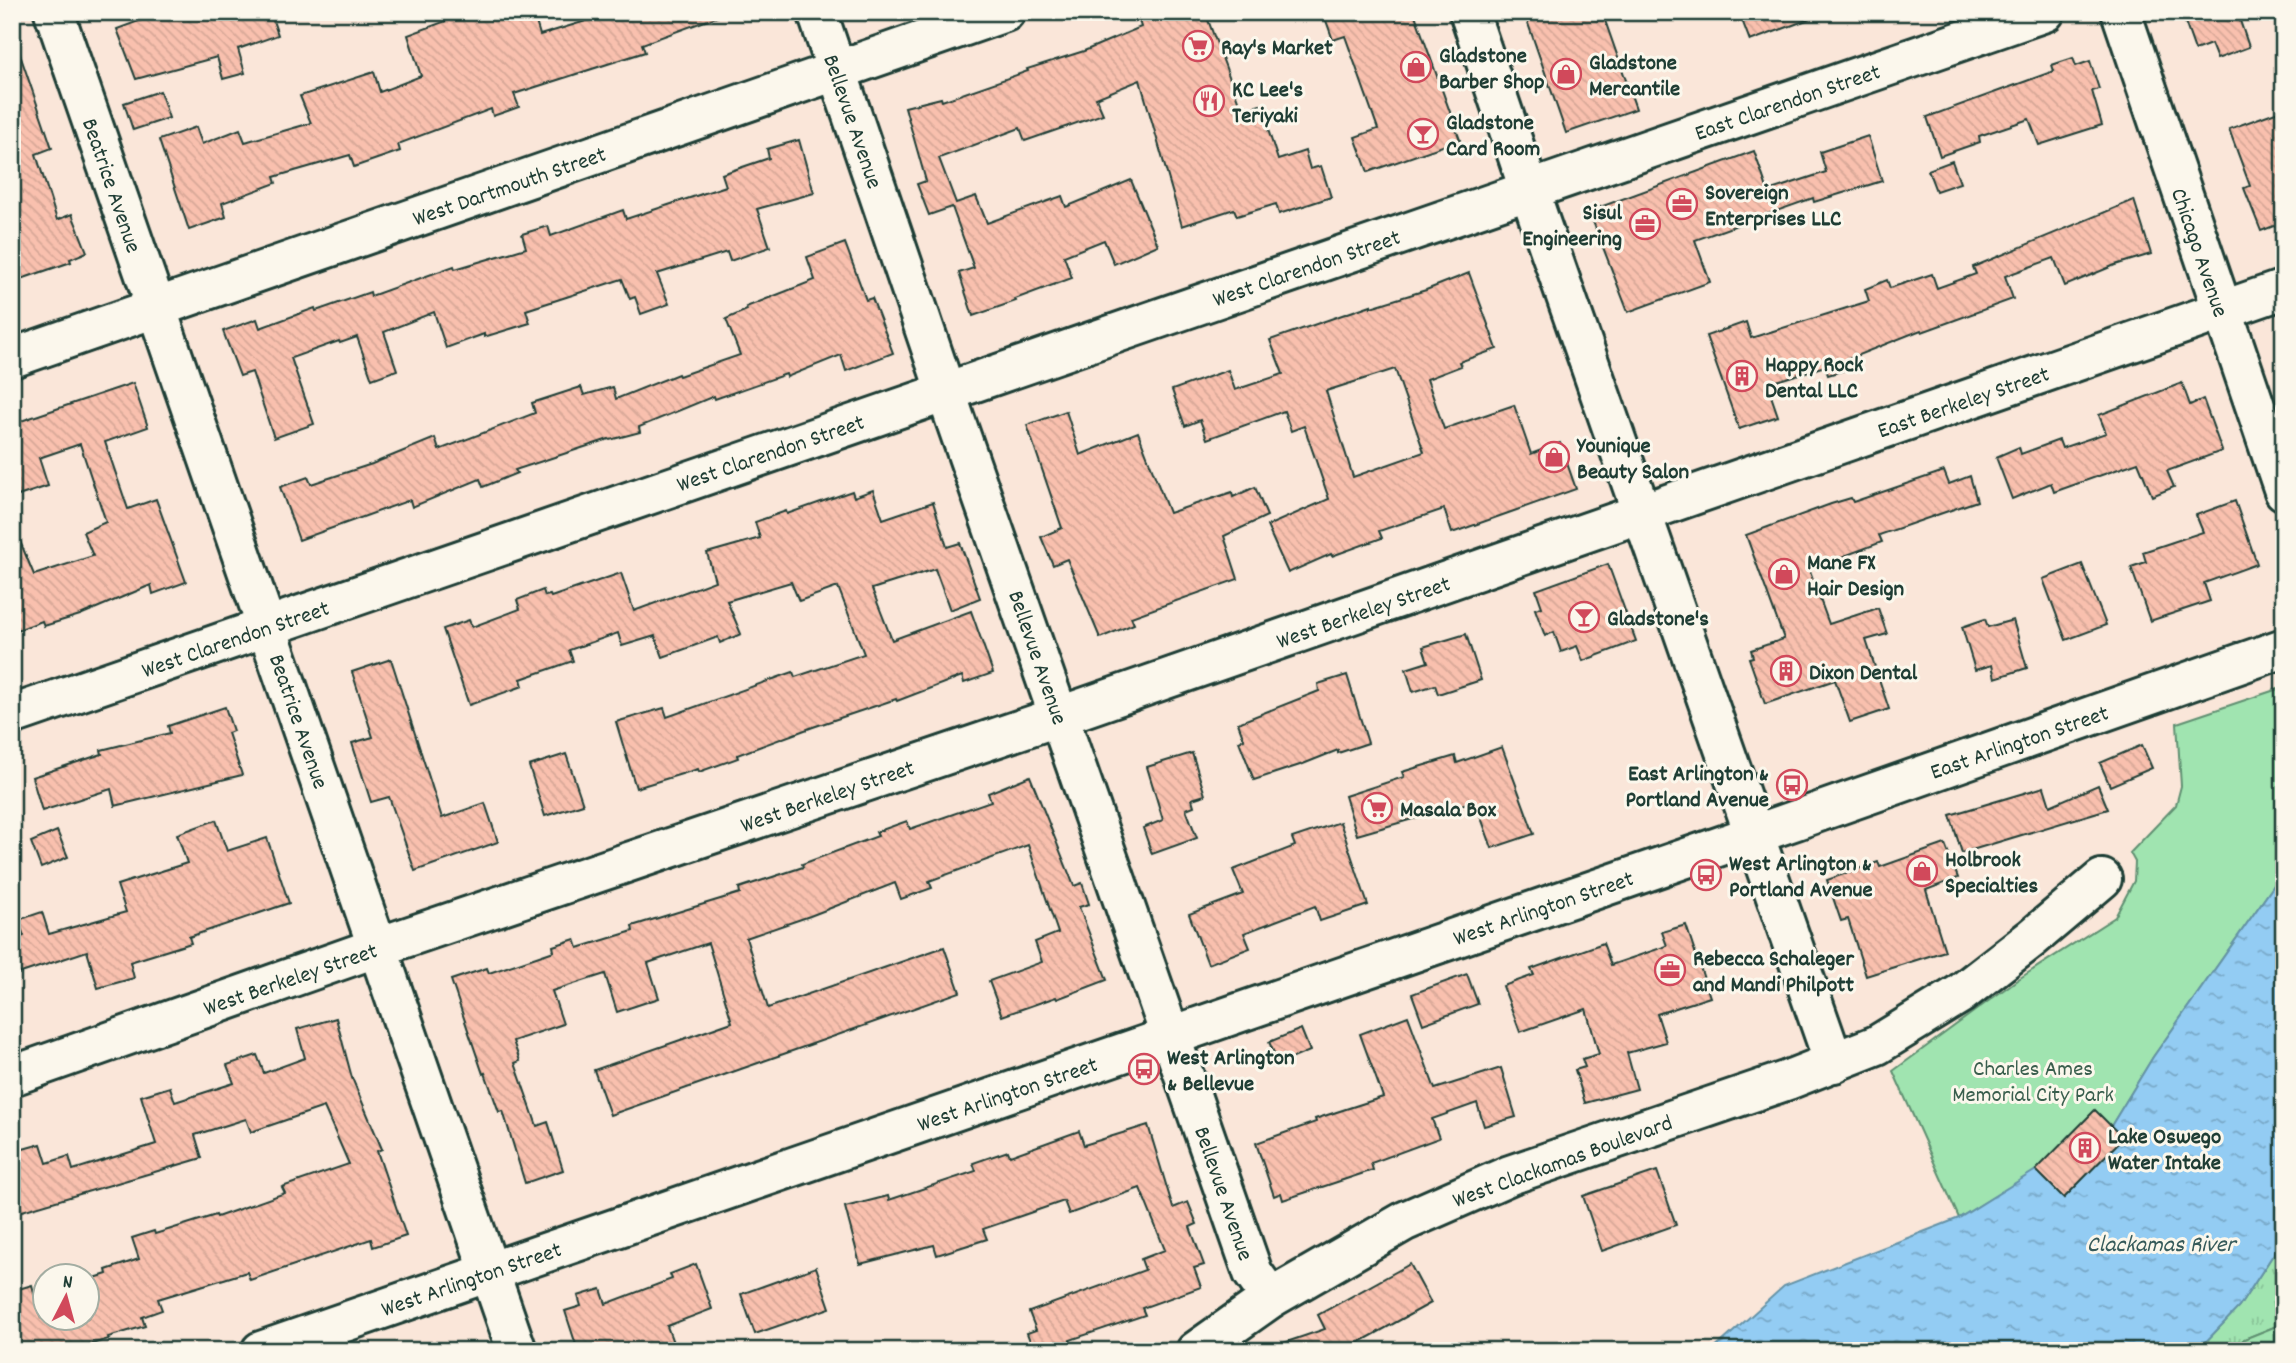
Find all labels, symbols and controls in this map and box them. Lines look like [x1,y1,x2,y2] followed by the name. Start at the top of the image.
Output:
[1181,29,1215,63] supermarket icon: Ray's Market
[1221,33,1333,66] place label: Ray's Market
[1439,41,1545,100] place label: Gladstone Barber Shop
[1589,48,1680,107] place label: Gladstone Mercantile
[1399,50,1433,84] shop icon: Gladstone Barber Shop
[812,51,889,194] street label: Bellevue Avenue
[1549,57,1583,91] shop icon: Gladstone Mercantile
[1691,57,1885,152] street label: East Clarendon Street
[1232,75,1303,134] place label: KC Lee's Teriyaki
[1192,84,1226,118] restaurant icon: KC Lee's Teriyaki
[1446,108,1540,167] place label: Gladstone Card Room
[71,114,148,258] street label: Beatrice Avenue
[1406,117,1440,151] bar icon: Gladstone Card Room
[409,140,611,237] street label: West Dartmouth Street
[1705,178,1842,237] place label: Sovereign Enterprises LLC
[2160,184,2235,322] street label: Chicago Avenue
[1665,187,1699,221] office icon: Sovereign Enterprises LLC
[1522,198,1623,257] place label: Sisul Engineering
[1628,207,1662,241] office icon: Sisul Engineering
[1209,223,1405,318] street label: West Clarendon Street
[1765,350,1864,409] place label: Happy Rock Dental LLC
[1725,359,1759,393] building icon: Happy Rock Dental LLC
[1874,359,2055,449] street label: East Berkeley Street
[673,408,869,503] street label: West Clarendon Street
[1576,431,1689,490] place label: Younique Beauty Salon
[1537,440,1571,474] shop icon: Younique Beauty Salon
[1807,548,1905,607] place label: Mane FX Hair Design
[1767,557,1801,591] shop icon: Mane FX Hair Design
[1273,569,1456,660] street label: West Berkeley Street
[997,587,1074,730] street label: Bellevue Avenue
[138,594,334,689] street label: West Clarendon Street
[1567,600,1601,634] bar icon: Gladstone's
[1607,604,1709,637] place label: Gladstone's
[258,650,335,794] street label: Beatrice Avenue
[1769,654,1803,688] building icon: Dixon Dental
[1809,658,1918,691] place label: Dixon Dental
[1927,698,2114,790] street label: East Arlington Street
[737,753,920,844] street label: West Berkeley Street
[1625,759,1769,818] place label: East Arlington & Portland Avenue
[1775,768,1809,802] bus stop icon: East Arlington & Portland Avenue
[1360,791,1394,825] supermarket icon: Masala Box
[1400,795,1496,828] place label: Masala Box
[1945,845,2038,904] place label: Holbrook Specialties
[1729,849,1873,908] place label: West Arlington & Portland Avenue
[1905,854,1939,888] shop icon: Holbrook Specialties
[1689,858,1723,892] bus stop icon: West Arlington & Portland Avenue
[1450,864,1639,957] street label: West Arlington Street
[200,936,383,1027] street label: West Berkeley Street
[1693,944,1855,1003] place label: Rebecca Schaleger and Mandi Philpott
[1653,953,1687,987] office icon: Rebecca Schaleger and Mandi Philpott
[1167,1043,1295,1102] place label: West Arlington & Bellevue
[914,1050,1103,1143] street label: West Arlington Street
[1127,1052,1161,1086] bus stop icon: West Arlington & Bellevue
[1952,1054,2114,1113] park label: Charles Ames Memorial City Park
[1449,1108,1678,1218] street label: West Clackamas Boulevard
[2108,1122,2221,1181] place label: Lake Oswego Water Intake
[1183,1123,1260,1266] street label: Bellevue Avenue
[2068,1131,2102,1165] building icon: Lake Oswego Water Intake
[2087,1229,2238,1263] water label: Clackamas River
[378,1235,567,1328] street label: West Arlington Street
[32,1262,102,1332] north arrow
[61,1270,73,1297] text: N

